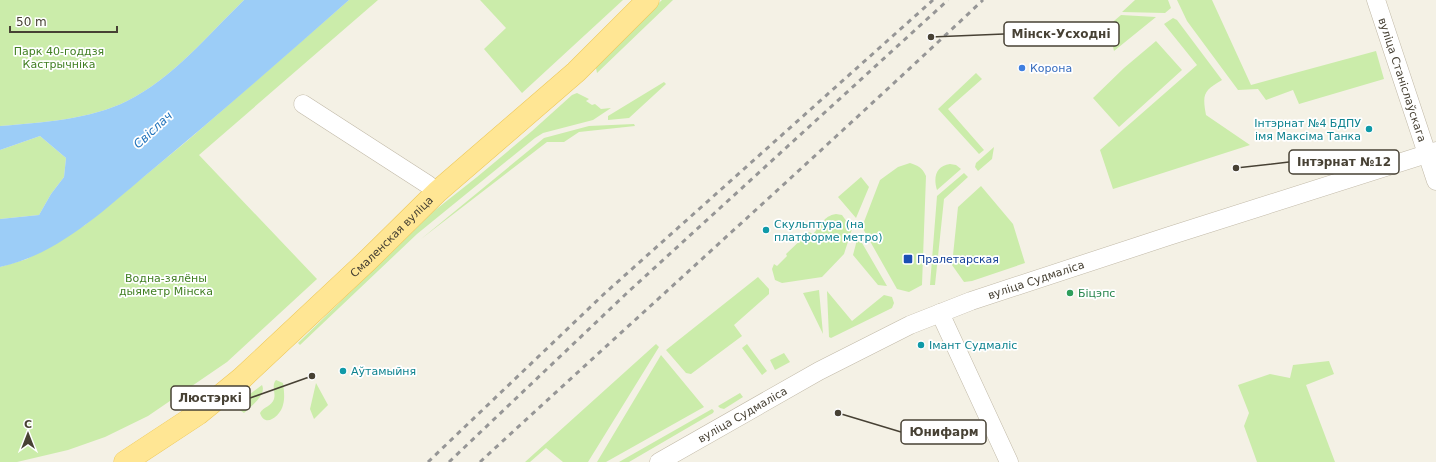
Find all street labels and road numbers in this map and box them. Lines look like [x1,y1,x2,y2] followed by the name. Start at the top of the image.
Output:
[1375,16,1429,144] street label: вуліца Станіслаўскага
[348,194,436,280] street label: Смаленская вуліца
[986,258,1086,302] street label: вуліца Судмаліса
[696,384,790,445] street label: вуліца Судмаліса

